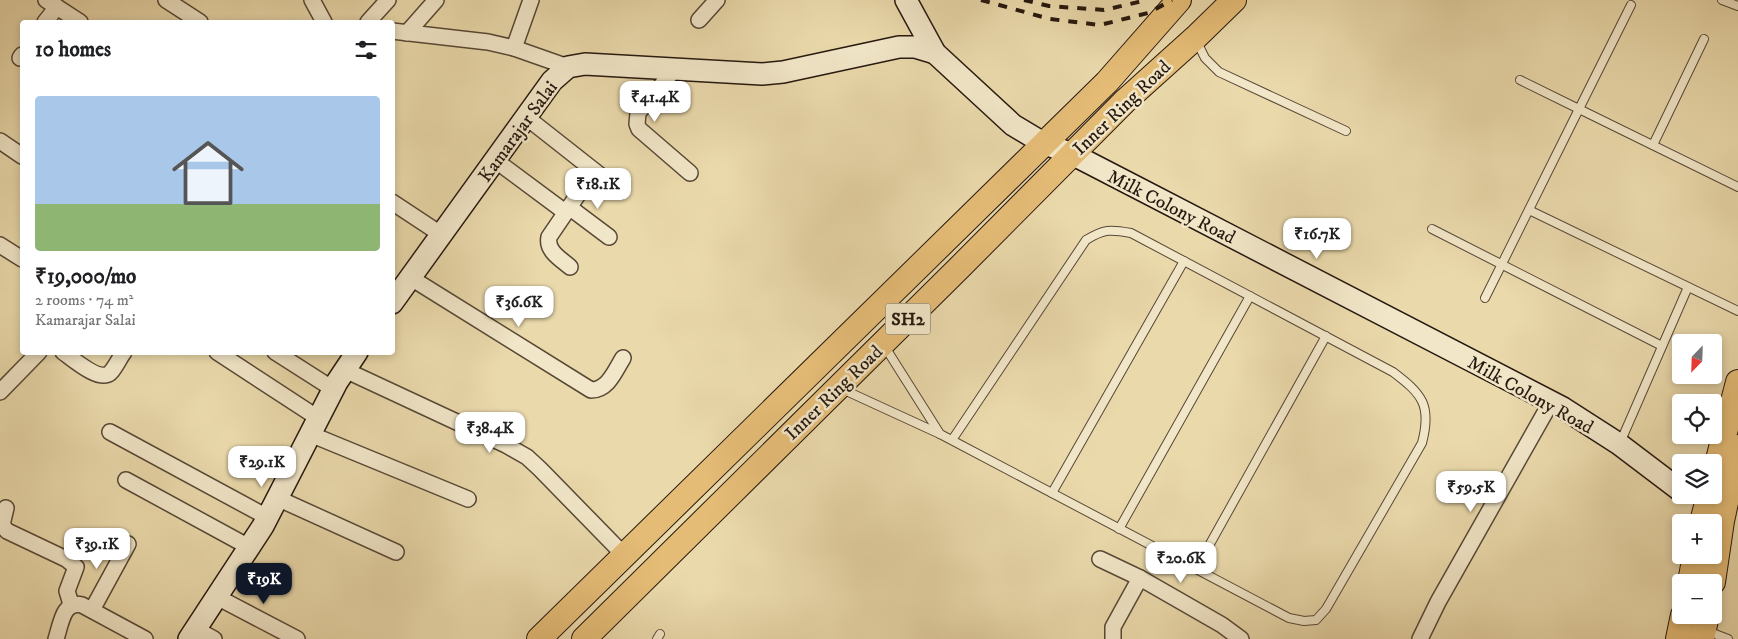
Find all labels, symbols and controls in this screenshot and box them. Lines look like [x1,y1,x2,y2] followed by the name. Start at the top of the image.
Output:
[352,36,380,64] icon: filters
[35,37,111,63] text: 10 homes
[1068,55,1176,160] street label: Inner Ring Road
[474,77,563,187] street label: Kamarajar Salai
[614,80,696,123] pin: ₹41.4K
[631,87,679,107] text: ₹41.4K
[163,128,253,218] icon: home
[1104,165,1240,250] street label: Milk Colony Road
[557,168,639,210] pin: ₹18.1K
[576,174,620,194] text: ₹18.1K
[1276,218,1358,260] pin: ₹16.7K
[1294,224,1340,244] text: ₹16.7K
[35,264,136,290] text: ₹19,000/mo
[478,286,560,328] pin: ₹36.6K
[35,290,133,310] text: 2 rooms · 74 m²
[496,292,542,312] text: ₹36.6K
[886,304,930,334] road number: SH2
[35,310,136,330] text: Kamarajar Salai
[1672,334,1722,384] north arrow
[1672,334,1722,624] map controls
[780,340,888,445] street label: Inner Ring Road
[1463,351,1598,440] street label: Milk Colony Road
[1672,394,1722,444] button: locate
[449,412,531,454] pin: ₹38.4K
[466,418,514,438] text: ₹38.4K
[221,446,303,488] pin: ₹29.1K
[239,452,285,472] text: ₹29.1K
[1672,454,1722,504] button: layers
[1430,470,1512,513] pin: ₹59.5K
[1447,477,1495,497] text: ₹59.5K
[1672,514,1722,564] button: +
[56,528,138,570] pin: ₹39.1K
[75,534,119,554] text: ₹39.1K
[1140,542,1222,584] pin: ₹20.6K
[1157,548,1205,568] text: ₹20.6K
[234,562,294,605] pin: ₹19K
[247,569,281,589] text: ₹19K
[1672,574,1722,624] button: −

